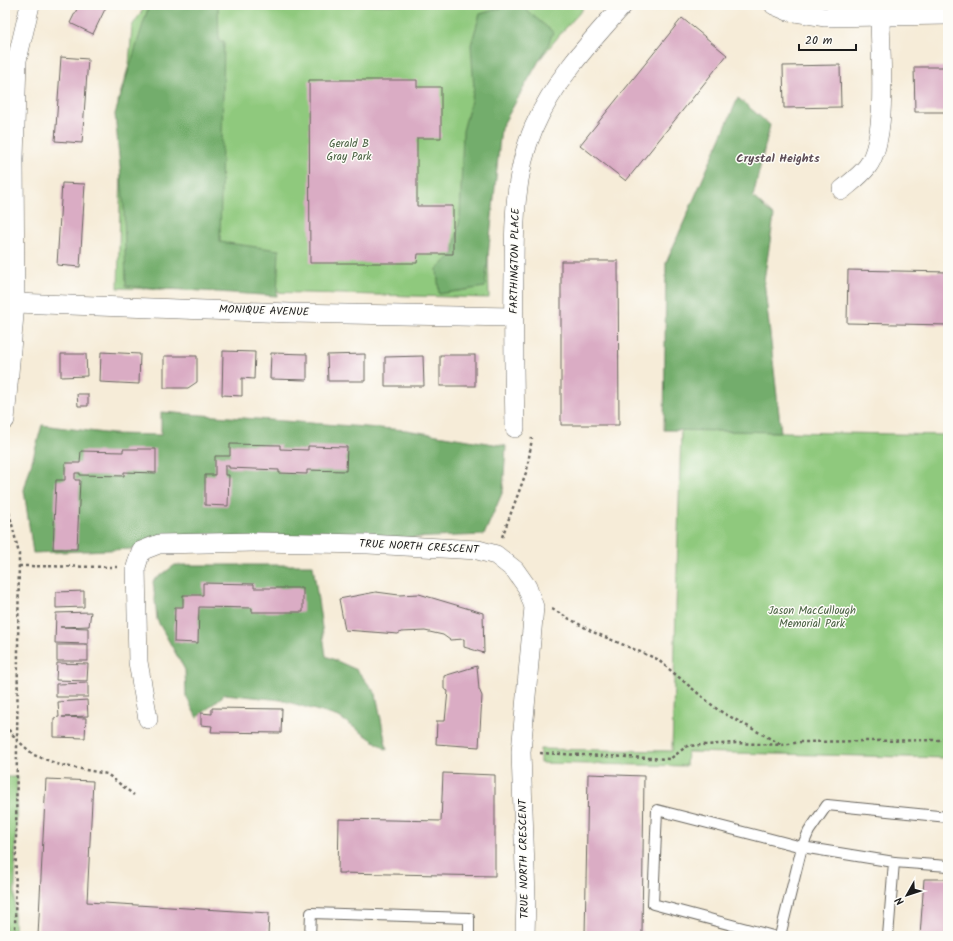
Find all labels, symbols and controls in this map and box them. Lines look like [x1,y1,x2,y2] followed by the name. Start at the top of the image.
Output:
[799,26,856,52] scale bar
[805,31,833,50] text: 20 m
[326,135,372,166] park label: Gerald B Gray Park
[736,149,820,168] district label: Crystal Heights
[505,207,525,314] street label: FARTHINGTON PLACE
[219,300,310,322] street label: MONIQUE AVENUE
[359,535,480,559] street label: TRUE NORTH CRESCENT
[768,602,856,633] park label: Jason MacCullough Memorial Park
[514,798,534,919] street label: TRUE NORTH CRESCENT
[887,875,927,915] north arrow
[891,892,909,909] text: N

